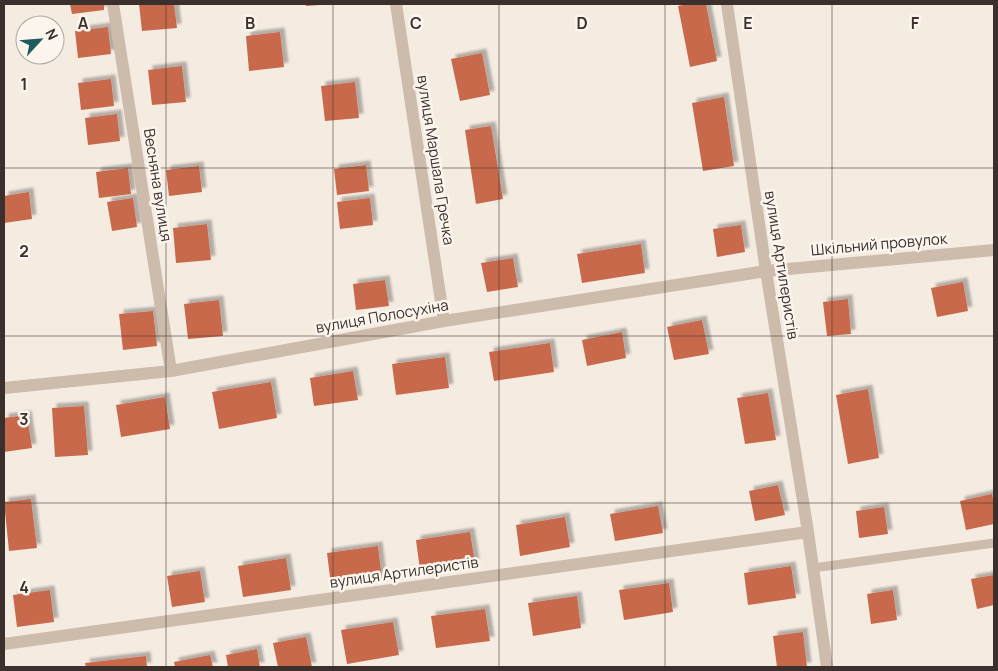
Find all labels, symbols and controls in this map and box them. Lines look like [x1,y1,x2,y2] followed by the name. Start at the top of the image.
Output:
[78,12,89,34] text: A
[245,12,255,34] text: B
[410,12,422,34] text: C
[576,12,588,34] text: D
[743,12,753,34] text: E
[911,12,920,34] text: F
[15,15,65,65] north arrow
[41,25,63,43] text: N
[20,73,28,95] text: 1
[412,74,460,246] street label: вулиця Маршала Гречка
[139,127,177,243] street label: Весняна вулиця
[760,189,804,341] street label: вулиця Артилеристів
[810,228,949,260] street label: Шкільний провулок
[19,240,29,262] text: 2
[314,294,450,338] street label: вулиця Полосухіна
[19,408,29,430] text: 3
[328,551,480,593] street label: вулиця Артилеристів
[19,576,29,598] text: 4

